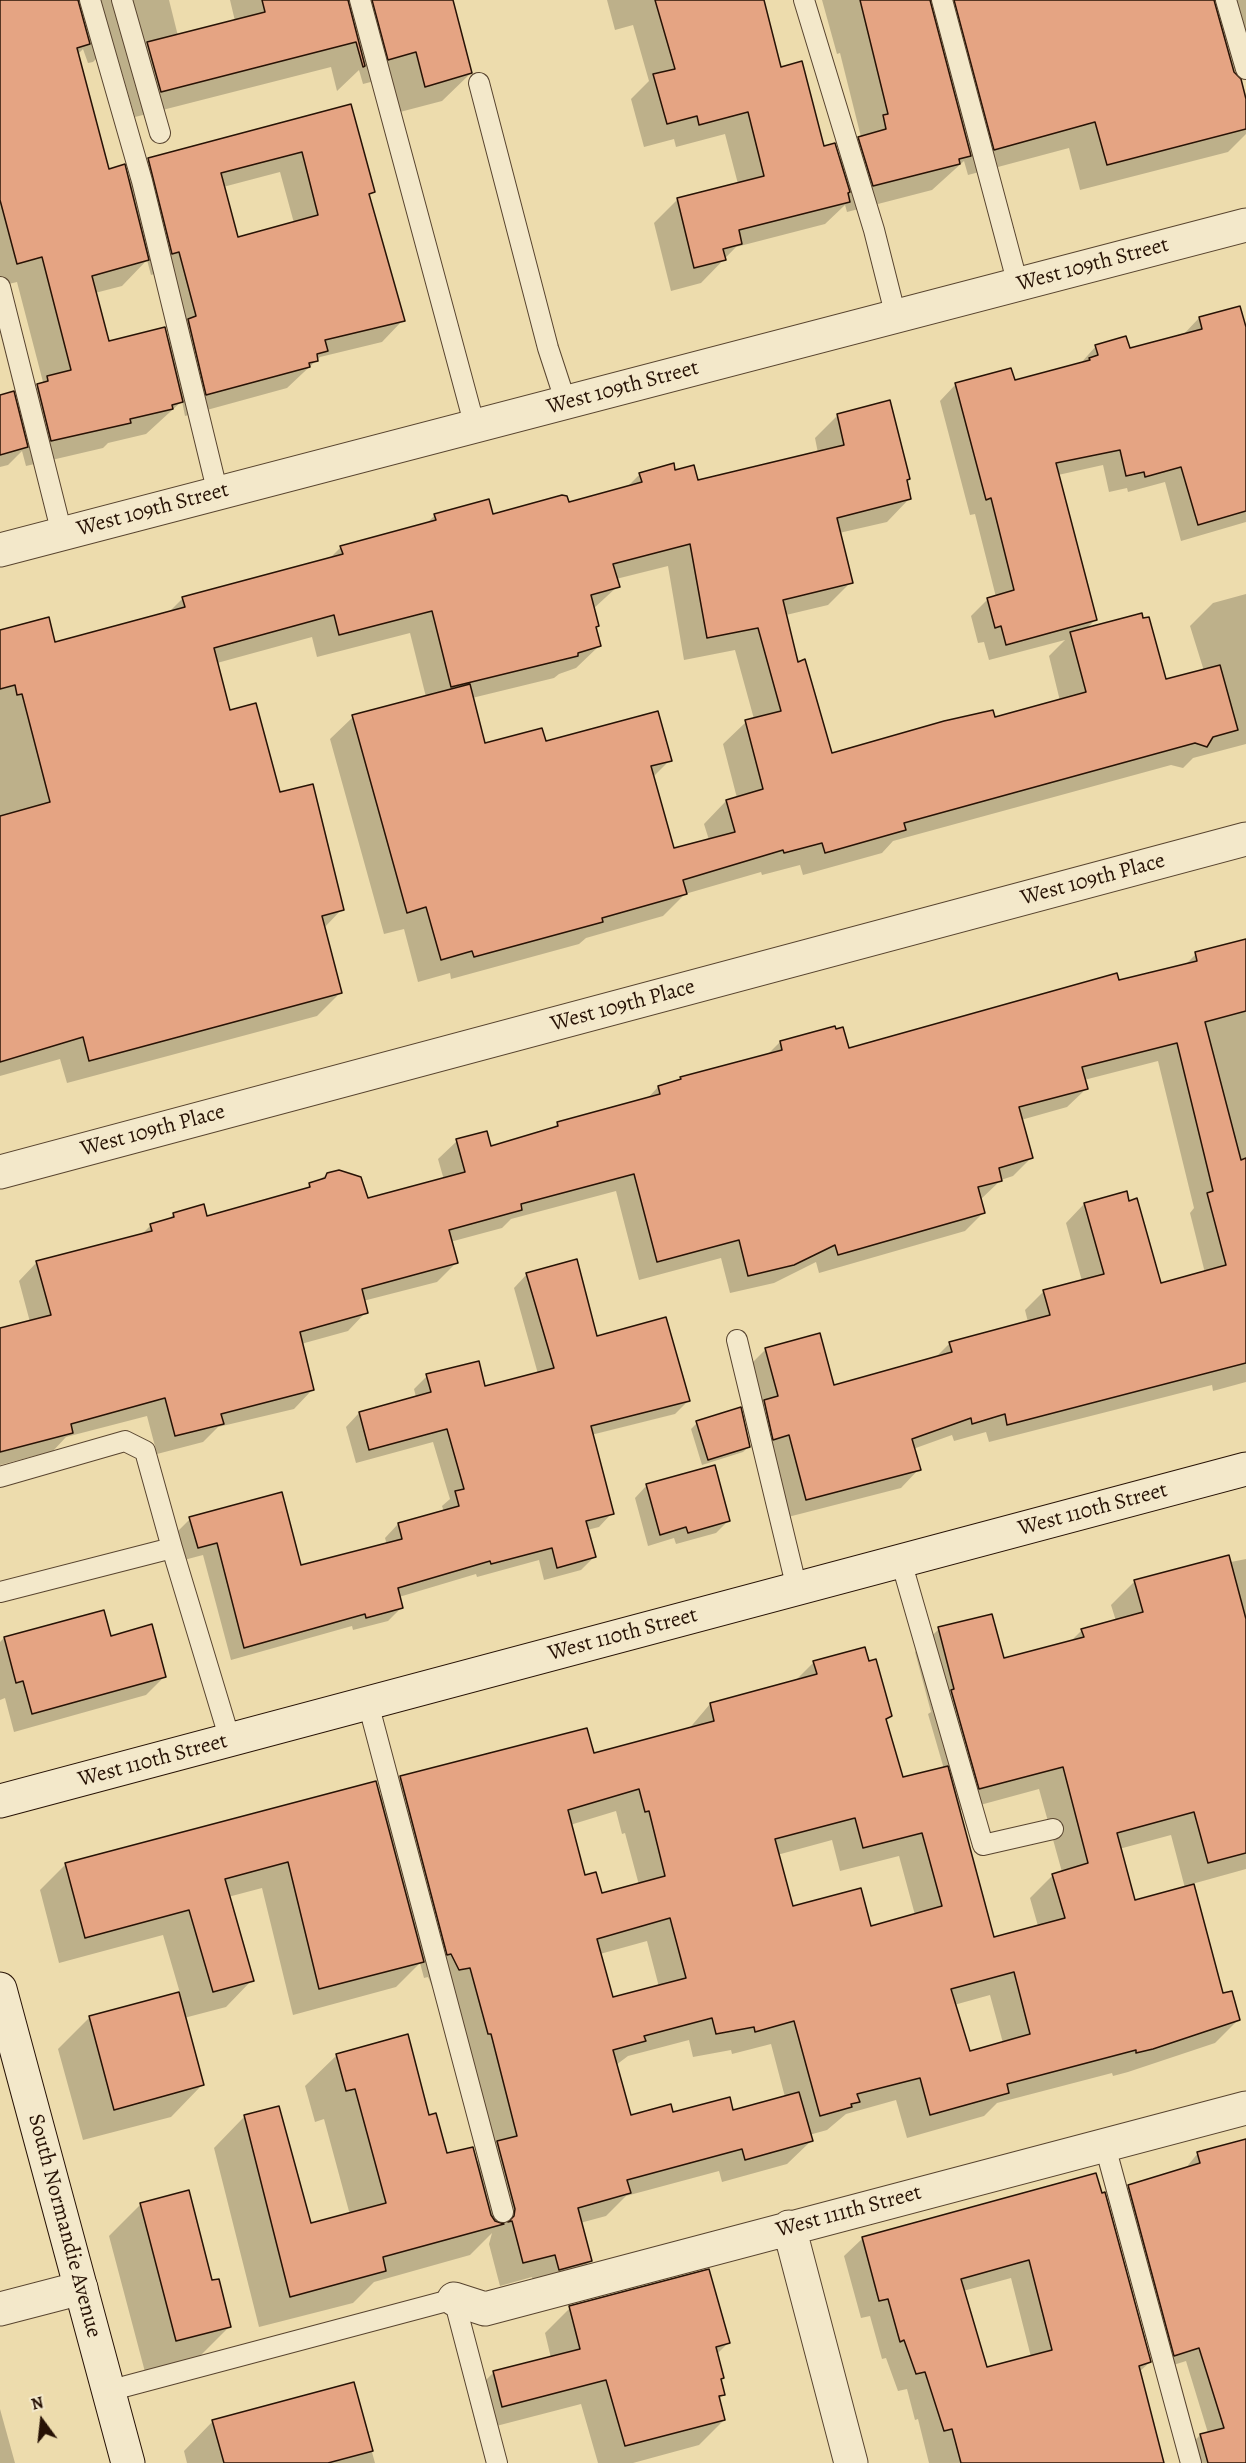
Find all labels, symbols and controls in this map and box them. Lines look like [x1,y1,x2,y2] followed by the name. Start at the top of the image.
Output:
[1014,232,1172,298] street label: West 109th Street
[544,355,702,421] street label: West 109th Street
[74,477,232,543] street label: West 109th Street
[1018,848,1168,912] street label: West 109th Place
[548,974,698,1038] street label: West 109th Place
[78,1099,228,1163] street label: West 109th Place
[1015,1477,1171,1543] street label: West 110th Street
[545,1602,701,1668] street label: West 110th Street
[75,1728,231,1794] street label: West 110th Street
[21,2111,107,2341] street label: South Normandie Avenue
[774,2180,924,2244] street label: West 111th Street
[12,2391,72,2451] north arrow
[29,2391,46,2416] text: N

